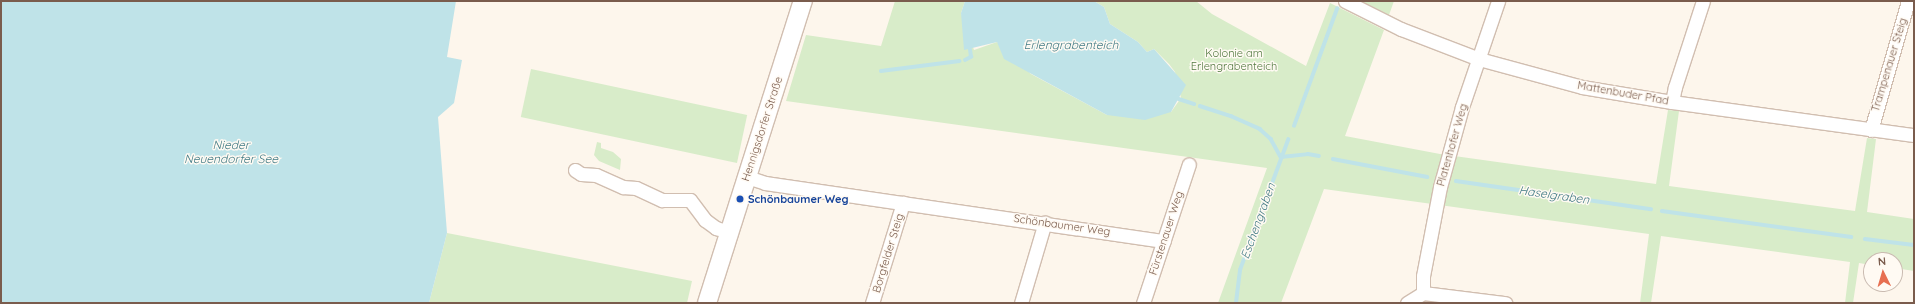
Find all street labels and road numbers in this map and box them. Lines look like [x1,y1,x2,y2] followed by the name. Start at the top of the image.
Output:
[1868,16,1910,114] street label: Trampenauer Steig
[739,75,785,183] street label: Hennigsdorfer Straße
[1576,78,1670,108] street label: Mattenbuder Pfad
[1434,102,1470,188] street label: Platenhofer Weg
[1146,189,1186,277] street label: Fürstenauer Weg
[870,212,906,294] street label: Borgfelder Steig
[1013,212,1111,238] street label: Schönbaumer Weg

